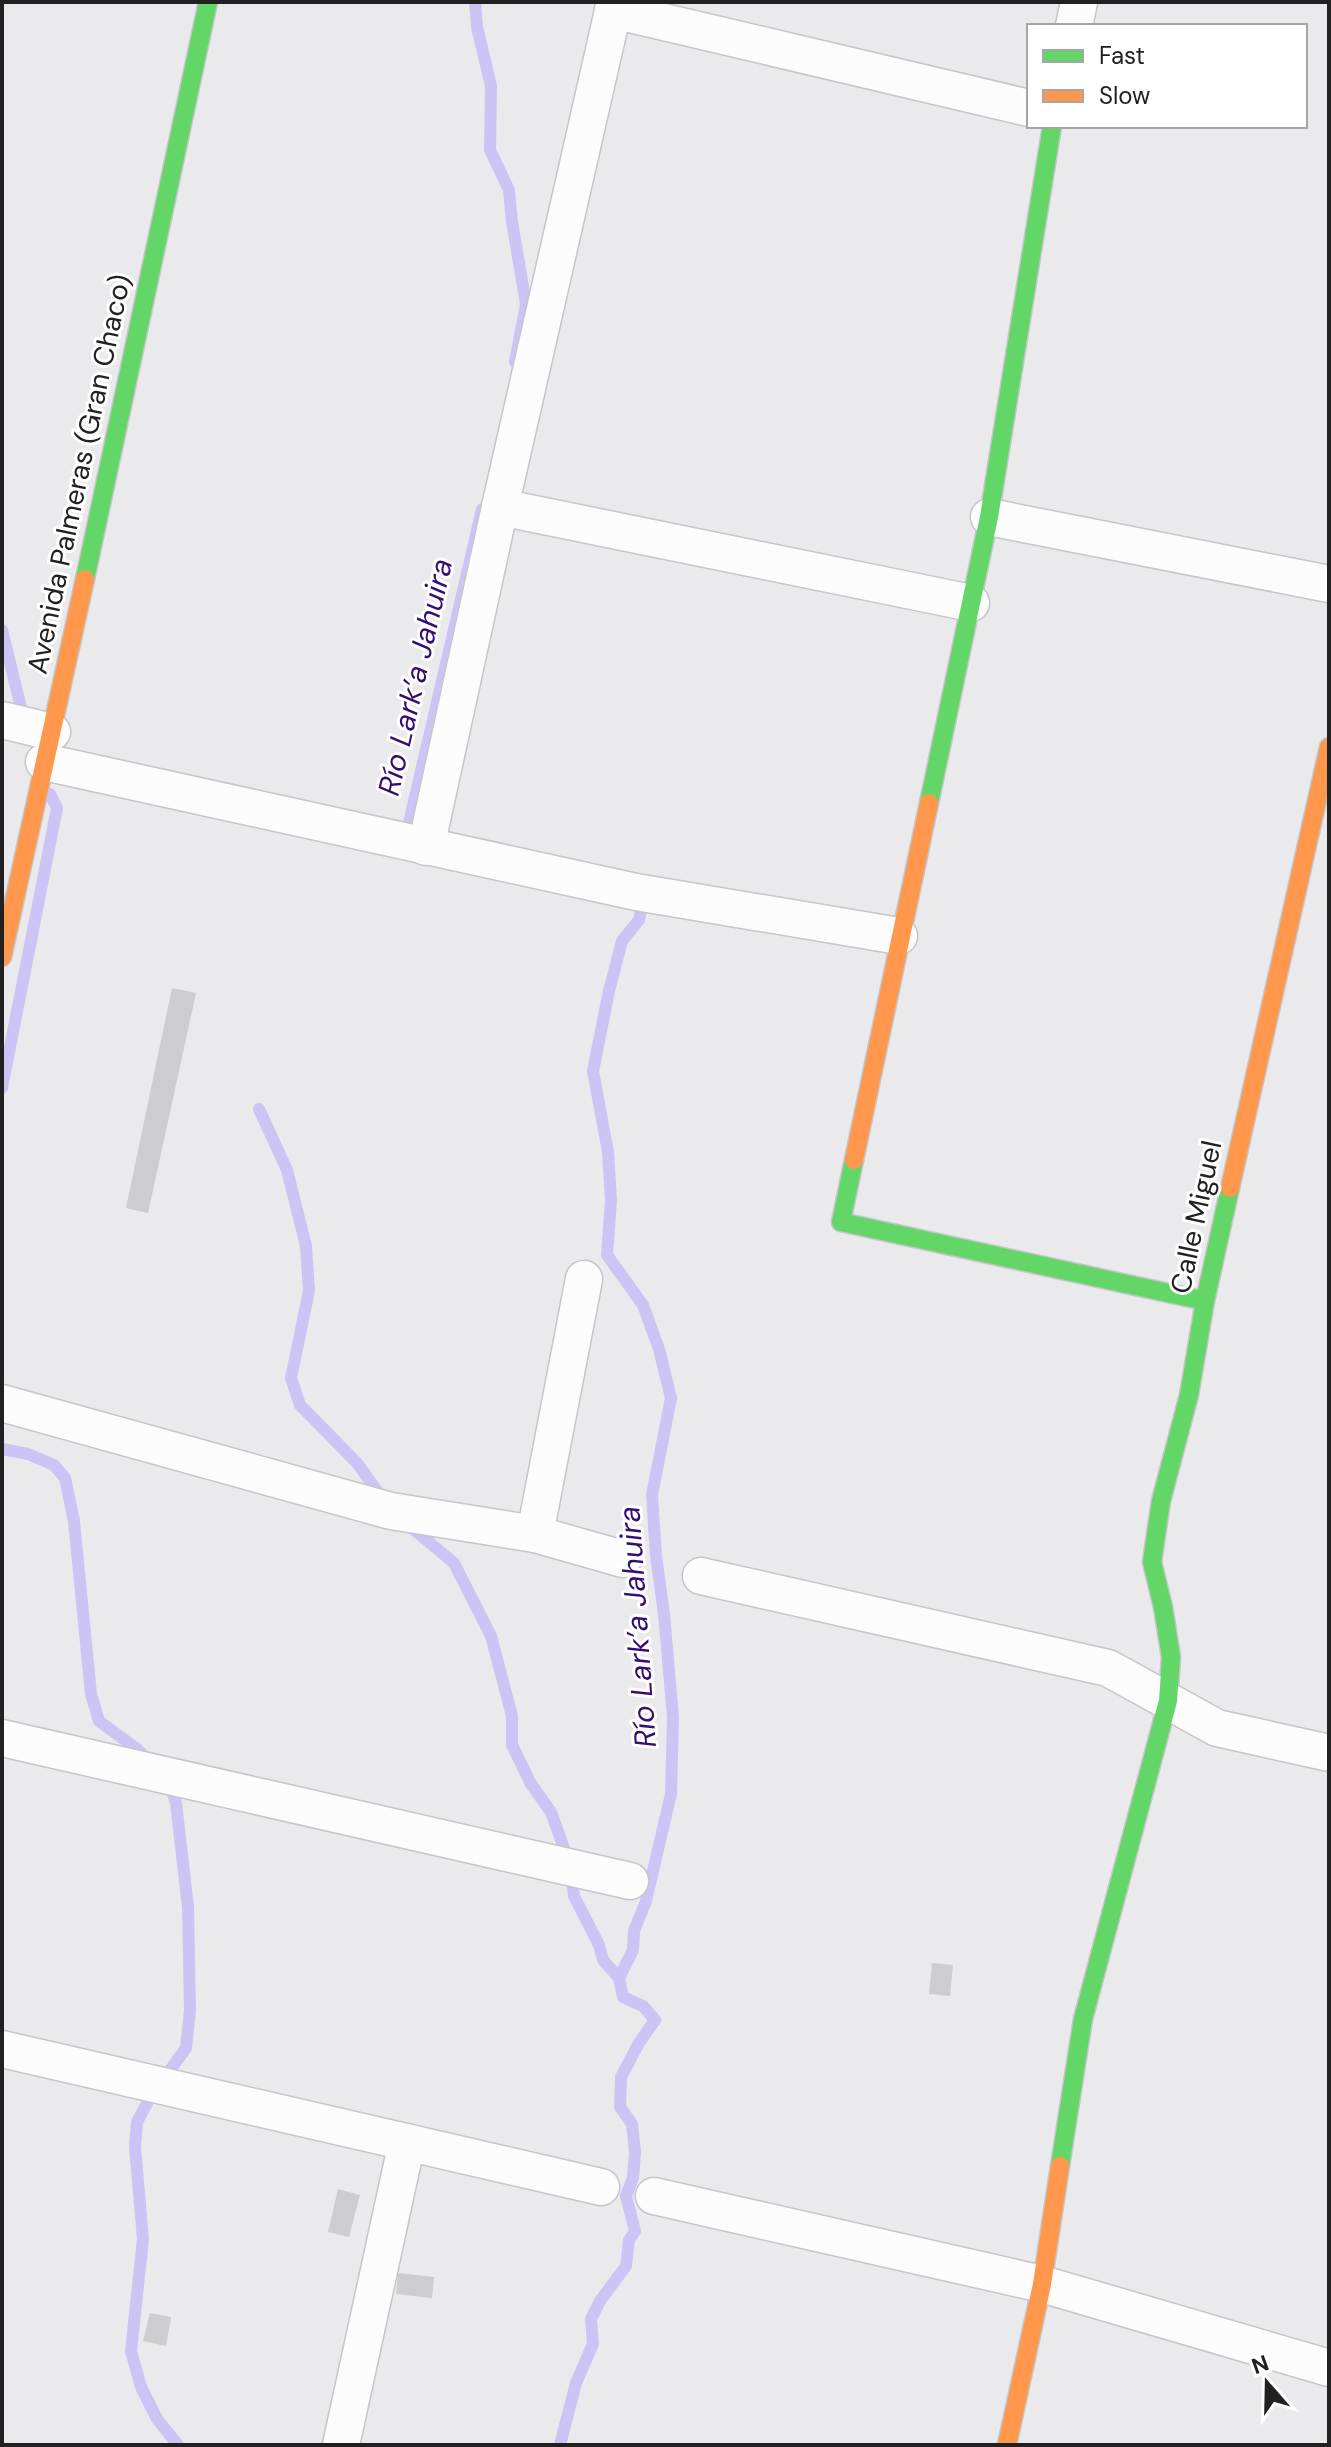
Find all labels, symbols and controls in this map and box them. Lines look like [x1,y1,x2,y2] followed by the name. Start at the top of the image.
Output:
[1027,24,1307,128] legend
[1099,40,1145,71] text: Fast
[1099,80,1150,111] text: Slow
[19,271,139,677] street label: Avenida Palmeras (Gran Chaco)
[369,555,461,799] water label: Río Lark’a Jahuira
[1162,1137,1230,1297] street label: Calle Miguel
[609,1505,665,1749] water label: Río Lark’a Jahuira
[1227,2343,1307,2423] north arrow
[1248,2348,1273,2381] text: N

